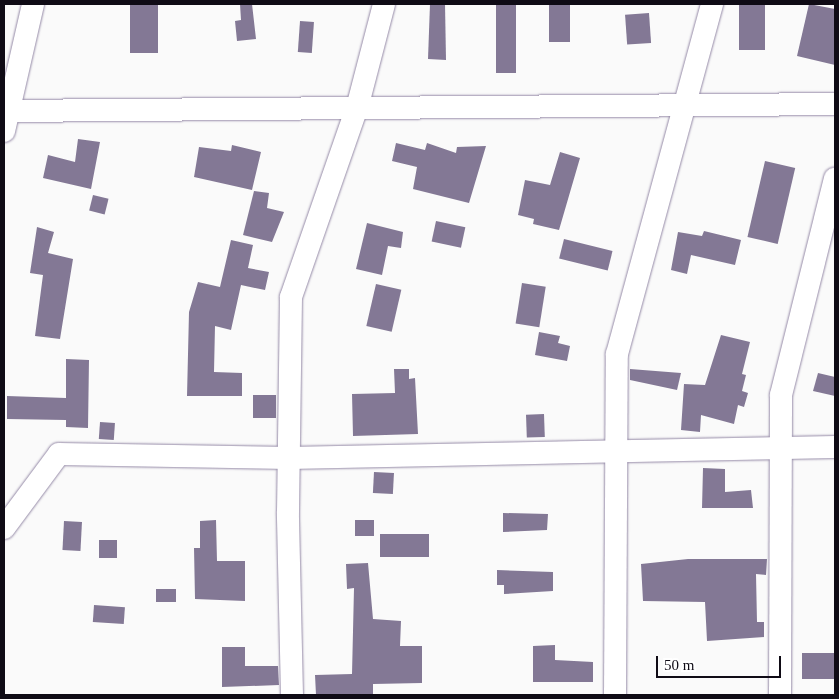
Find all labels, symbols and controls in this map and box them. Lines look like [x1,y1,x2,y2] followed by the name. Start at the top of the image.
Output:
[659,646,784,678] scale bar
[664,657,694,673] text: 50 m

